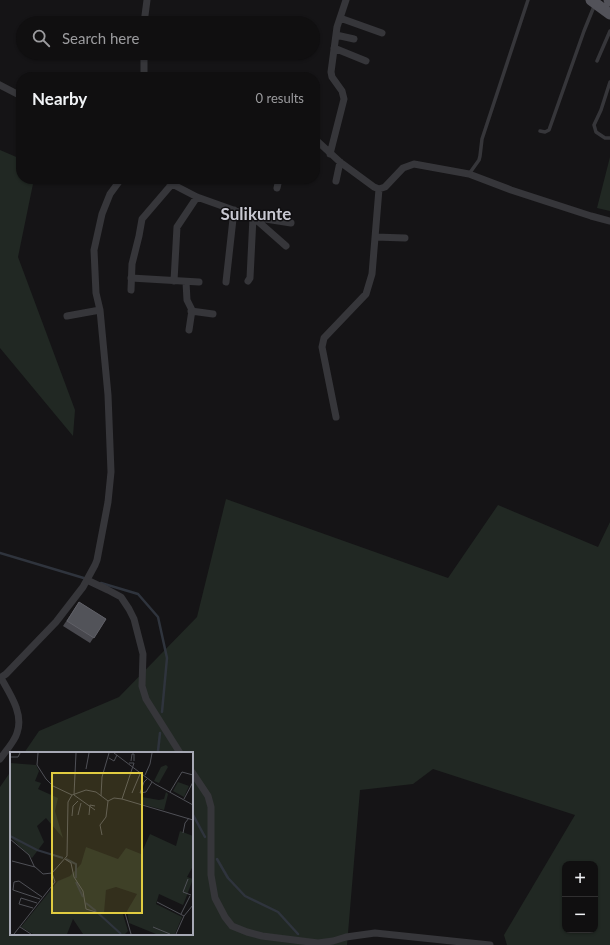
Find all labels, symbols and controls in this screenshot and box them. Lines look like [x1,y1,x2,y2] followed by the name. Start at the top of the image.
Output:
[16,16,320,60] search box
[30,27,52,49] icon: search
[62,29,139,47] text: Search here
[32,88,87,109] text: Nearby
[256,90,304,106] text: 0 results
[221,203,291,224] district label: Sulikunte
[10,752,193,935] inset map
[562,861,598,933] map controls
[562,861,598,897] button: +
[562,897,598,933] button: −

